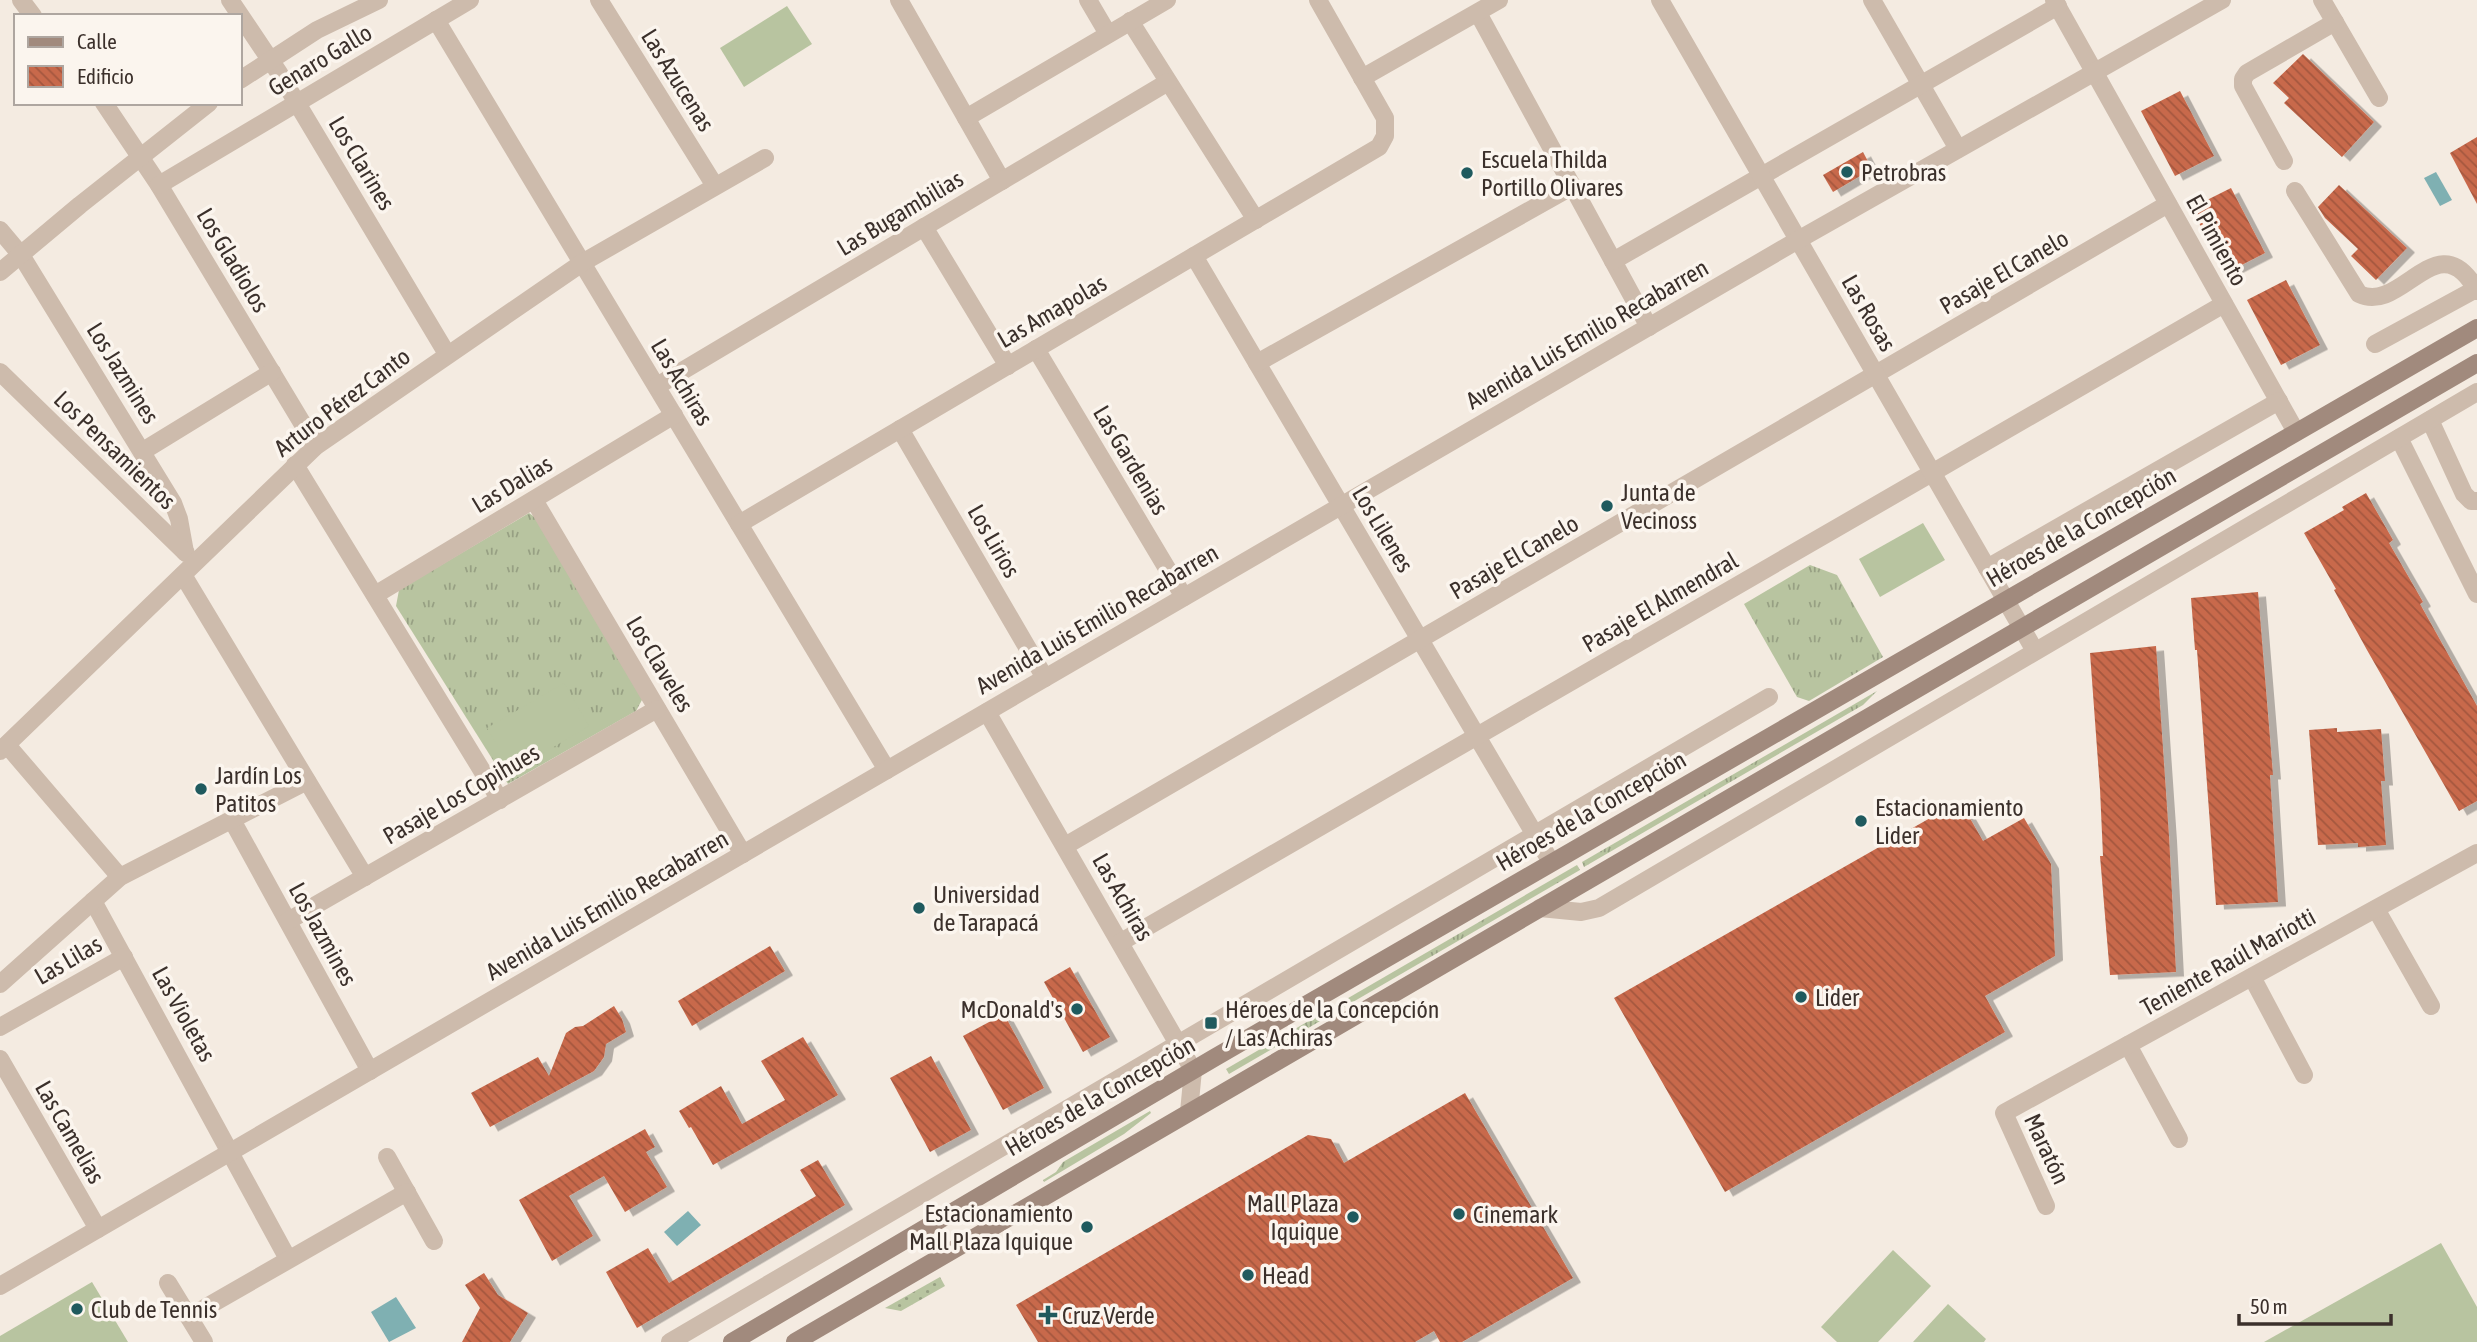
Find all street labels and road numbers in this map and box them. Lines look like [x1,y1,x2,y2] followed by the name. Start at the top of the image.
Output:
[263,19,377,101] street label: Genaro Gallo
[636,24,720,136] street label: Las Azucenas
[324,111,400,215] street label: Los Clarines
[832,165,968,261] street label: Las Bugambilias
[2181,190,2253,290] street label: El Pimiento
[191,203,275,317] street label: Los Gladiolos
[1935,224,2073,320] street label: Pasaje El Canelo
[1461,254,1713,414] street label: Avenida Luis Emilio Recabarren
[993,269,1111,353] street label: Las Amapolas
[1836,270,1902,356] street label: Las Rosas
[81,318,165,428] street label: Los Jazmines
[646,334,718,430] street label: Las Achiras
[269,342,415,462] street label: Arturo Pérez Canto
[49,385,181,515] street label: Los Pensamientos
[1088,401,1174,519] street label: Las Gardenias
[467,450,557,518] street label: Las Dalias
[1981,462,2181,592] street label: Héroes de la Concepción
[1347,481,1419,577] street label: Los Lilenes
[962,500,1026,582] street label: Los Lirios
[1445,509,1583,605] street label: Pasaje El Canelo
[971,539,1223,699] street label: Avenida Luis Emilio Recabarren
[1577,546,1743,657] street label: Pasaje El Almendral
[621,611,699,717] street label: Los Claveles
[378,738,544,850] street label: Pasaje Los Copihues
[1491,746,1691,876] street label: Héroes de la Concepción
[481,825,733,985] street label: Avenida Luis Emilio Recabarren
[1087,849,1159,945] street label: Las Achiras
[284,878,362,990] street label: Los Jazmines
[2136,903,2320,1021] street label: Teniente Raúl Mariotti
[30,930,106,990] street label: Las Lilas
[147,962,221,1066] street label: Las Violetas
[1000,1031,1200,1161] street label: Héroes de la Concepción
[30,1076,110,1188] street label: Las Camelias
[2019,1109,2075,1189] street label: Maratón

